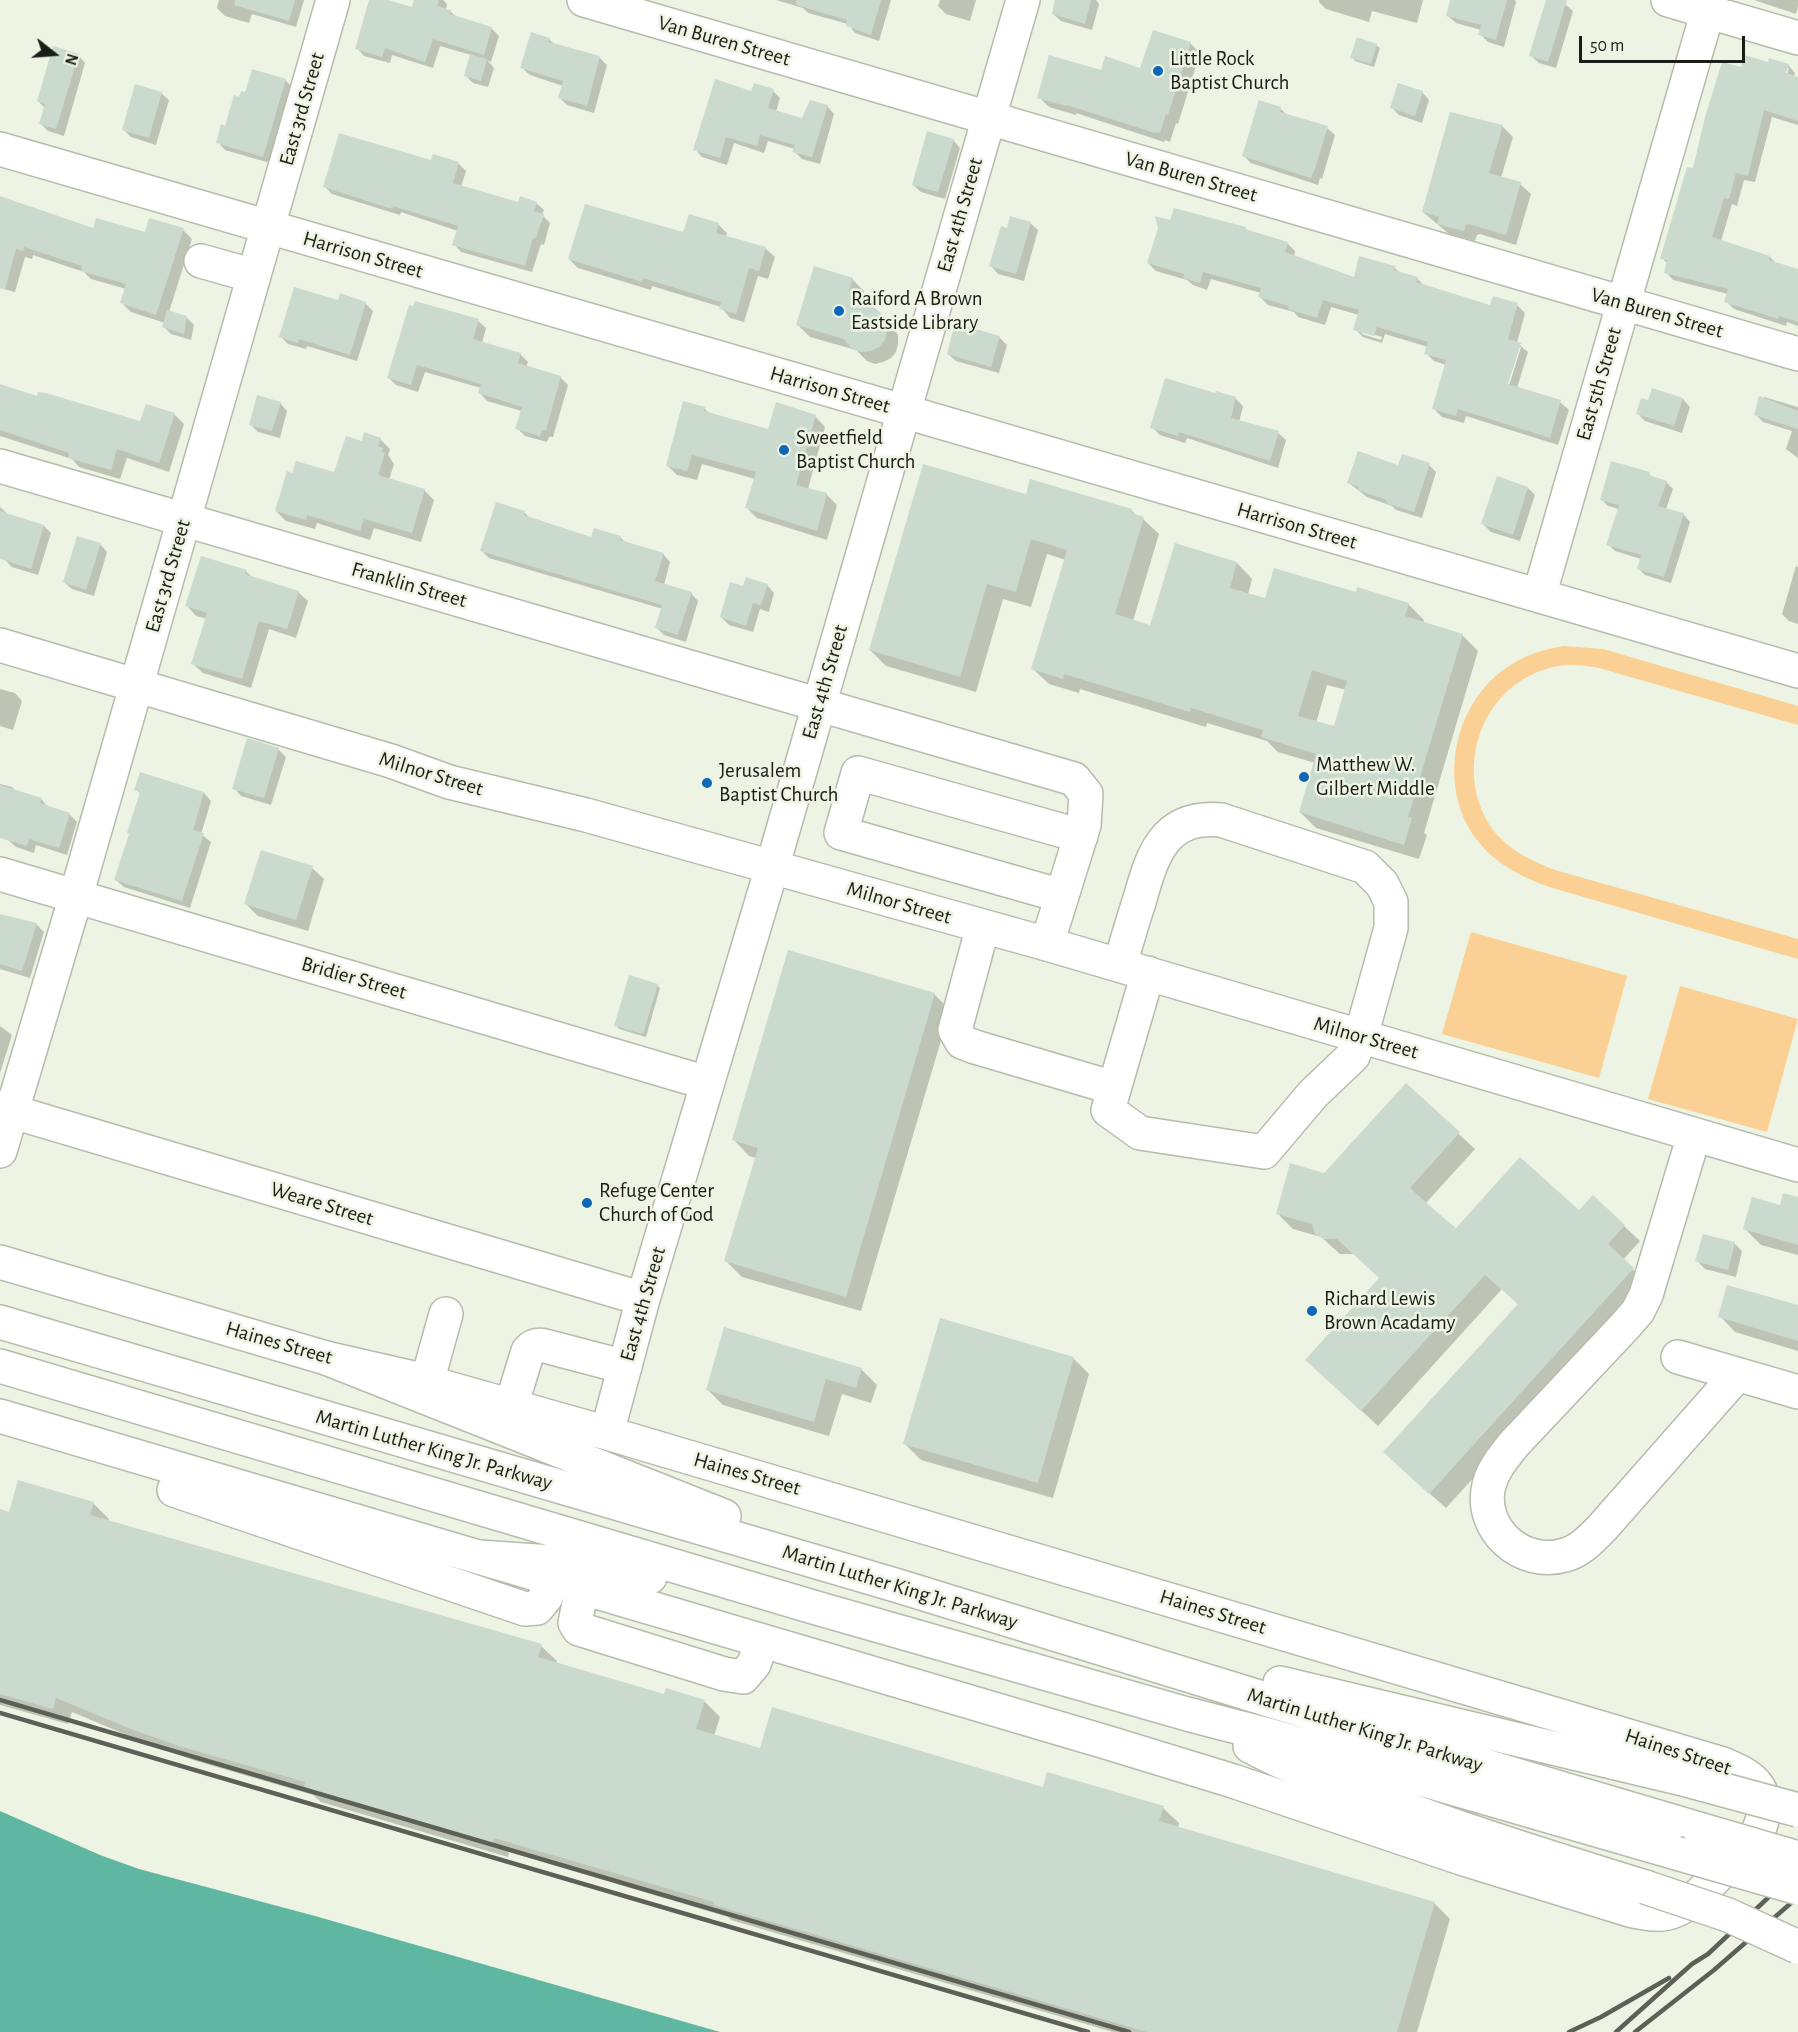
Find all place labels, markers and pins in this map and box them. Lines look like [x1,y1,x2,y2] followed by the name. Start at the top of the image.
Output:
[1170,46,1289,96] place label: Little Rock Baptist Church
[1151,64,1165,78] marker: Little Rock Baptist Church
[851,286,983,336] place label: Raiford A Brown Eastside Library
[832,304,846,318] marker: Raiford A Brown Eastside Library
[796,425,915,475] place label: Sweetfield Baptist Church
[777,443,791,457] marker: Sweetfield Baptist Church
[1316,752,1435,802] place label: Matthew W. Gilbert Middle
[719,758,838,808] place label: Jerusalem Baptist Church
[1297,770,1311,784] marker: Matthew W. Gilbert Middle
[700,776,714,790] marker: Jerusalem Baptist Church
[599,1178,714,1228] place label: Refuge Center Church of God
[580,1196,594,1210] marker: Refuge Center Church of God
[1324,1286,1455,1336] place label: Richard Lewis Brown Acadamy
[1305,1304,1319,1318] marker: Richard Lewis Brown Acadamy

